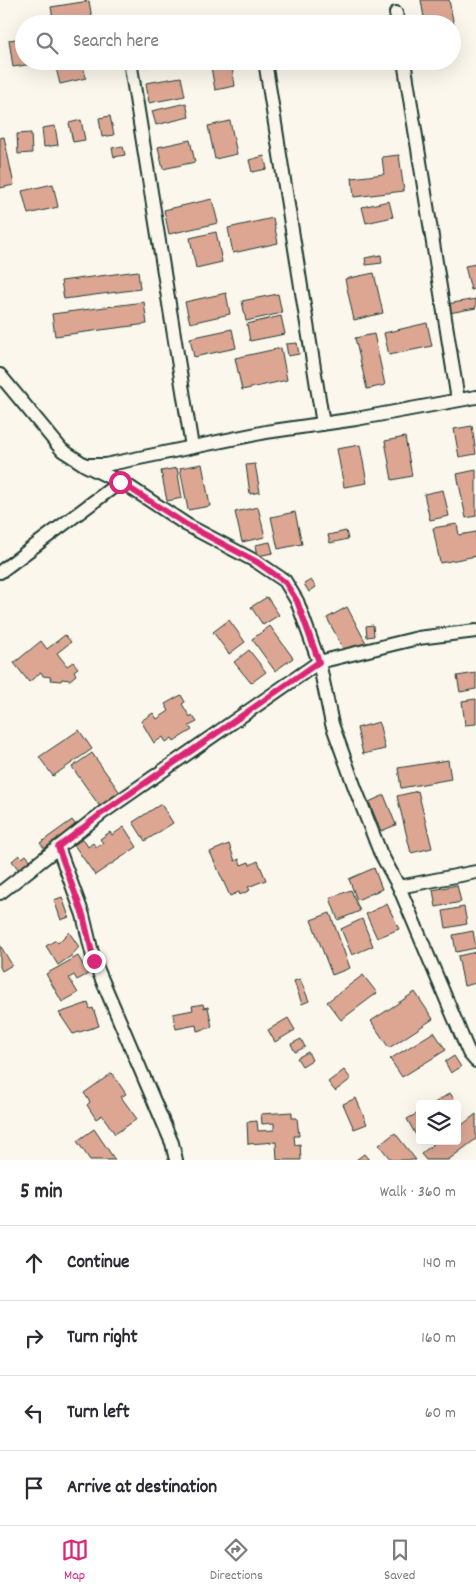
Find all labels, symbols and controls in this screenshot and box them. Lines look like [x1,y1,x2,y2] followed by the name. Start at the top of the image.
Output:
[15,15,461,70] search box
[33,29,61,57] icon: search
[73,29,159,56] text: Search here
[109,471,132,494] route start
[83,950,106,973] route end
[416,1100,461,1145] map controls
[416,1100,461,1145] button: layers
[20,1178,63,1208] text: 5 min
[380,1181,456,1204] text: Walk · 360 m
[20,1249,48,1277] icon: ahead
[67,1250,129,1277] text: Continue
[422,1252,456,1275] text: 140 m
[20,1324,48,1352] icon: right
[67,1325,138,1352] text: Turn right
[421,1327,456,1350] text: 160 m
[20,1399,48,1427] icon: left
[67,1400,130,1427] text: Turn left
[425,1402,456,1425] text: 60 m
[20,1474,48,1502] icon: arrive
[67,1475,217,1502] text: Arrive at destination
[61,1536,89,1586] tab: Map
[210,1536,263,1586] tab: Directions
[384,1536,415,1586] tab: Saved

